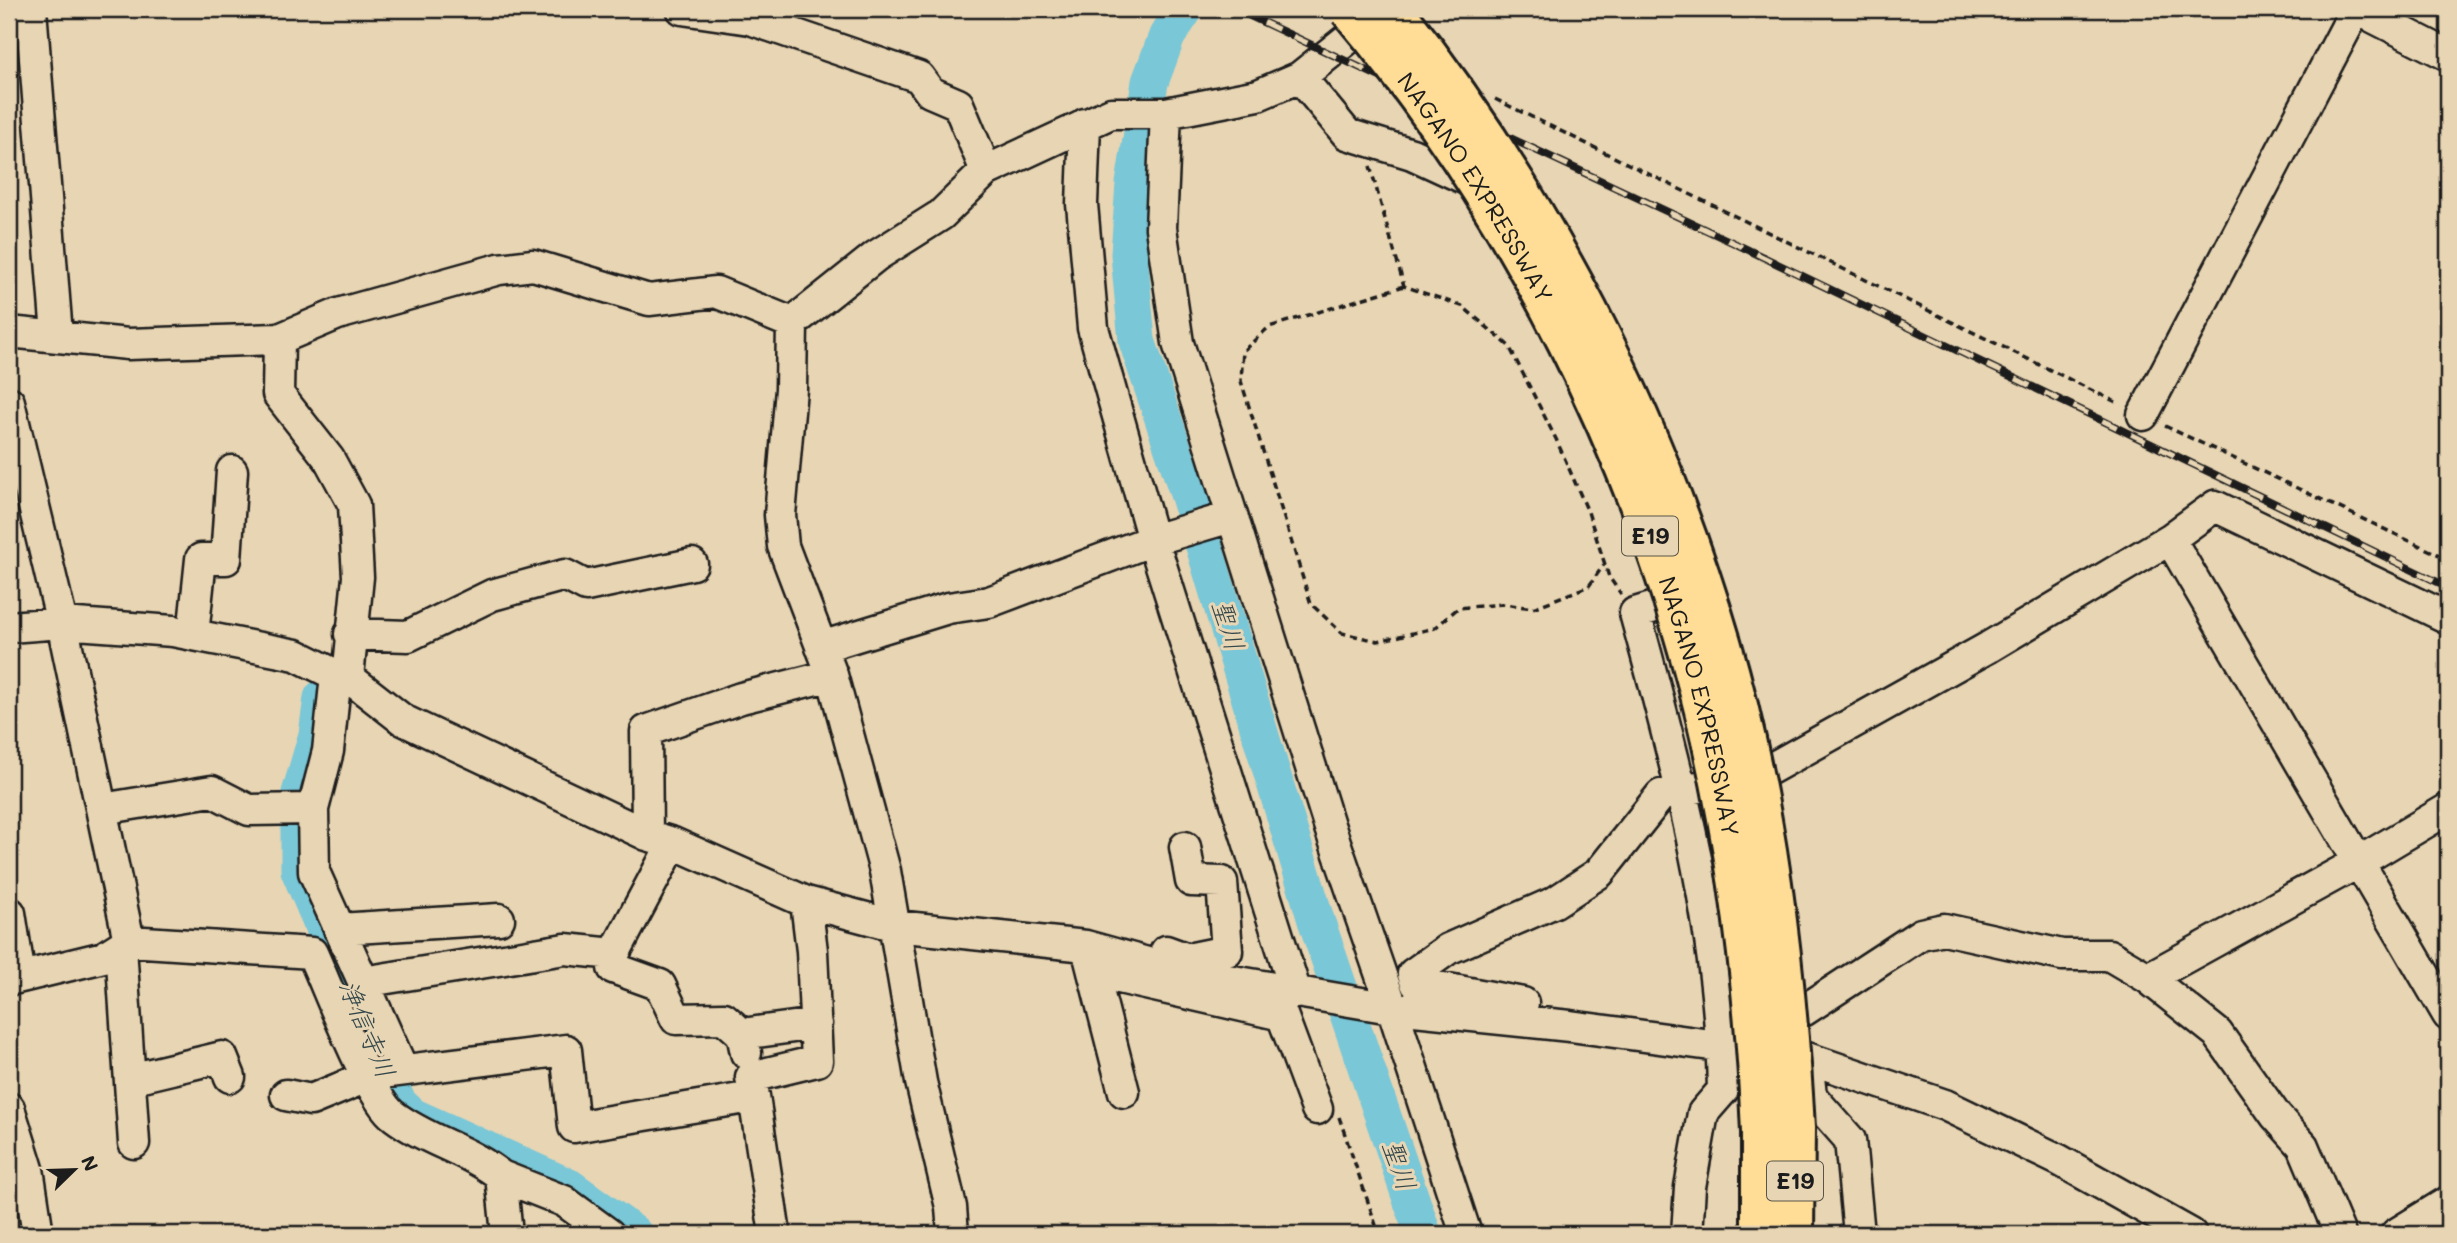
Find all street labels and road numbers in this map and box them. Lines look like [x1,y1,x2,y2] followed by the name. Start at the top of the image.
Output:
[1391,66,1561,307] street label: NAGANO EXPRESSWAY
[1622,516,1678,556] road number: E19
[1652,572,1747,839] street label: NAGANO EXPRESSWAY
[1767,1162,1823,1200] road number: E19

